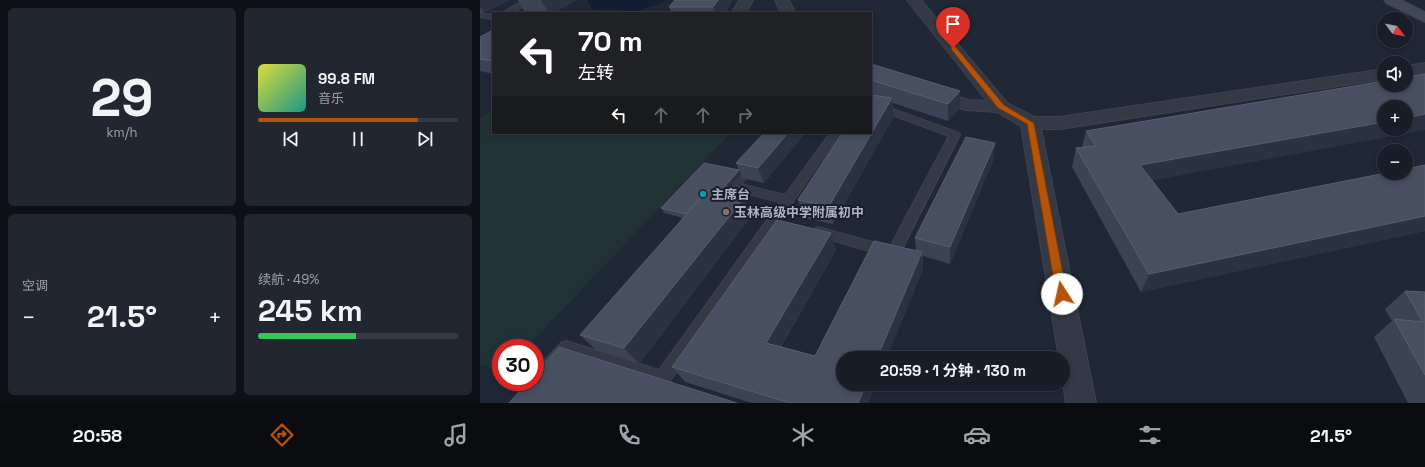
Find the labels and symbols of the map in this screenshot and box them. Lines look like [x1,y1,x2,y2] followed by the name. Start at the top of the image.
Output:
[936,7.0,970,48] pin
[1377,12,1413,48] north arrow
[711,186,750,203] place label: 主席台
[698,189,708,199] marker: 主席台
[734,204,864,221] place label: 玉林高级中学附属初中
[721,207,731,217] marker: 玉林高级中学附属初中
[1041,273,1083,315] position arrow
[492,339,544,391] speed limit sign: 30

